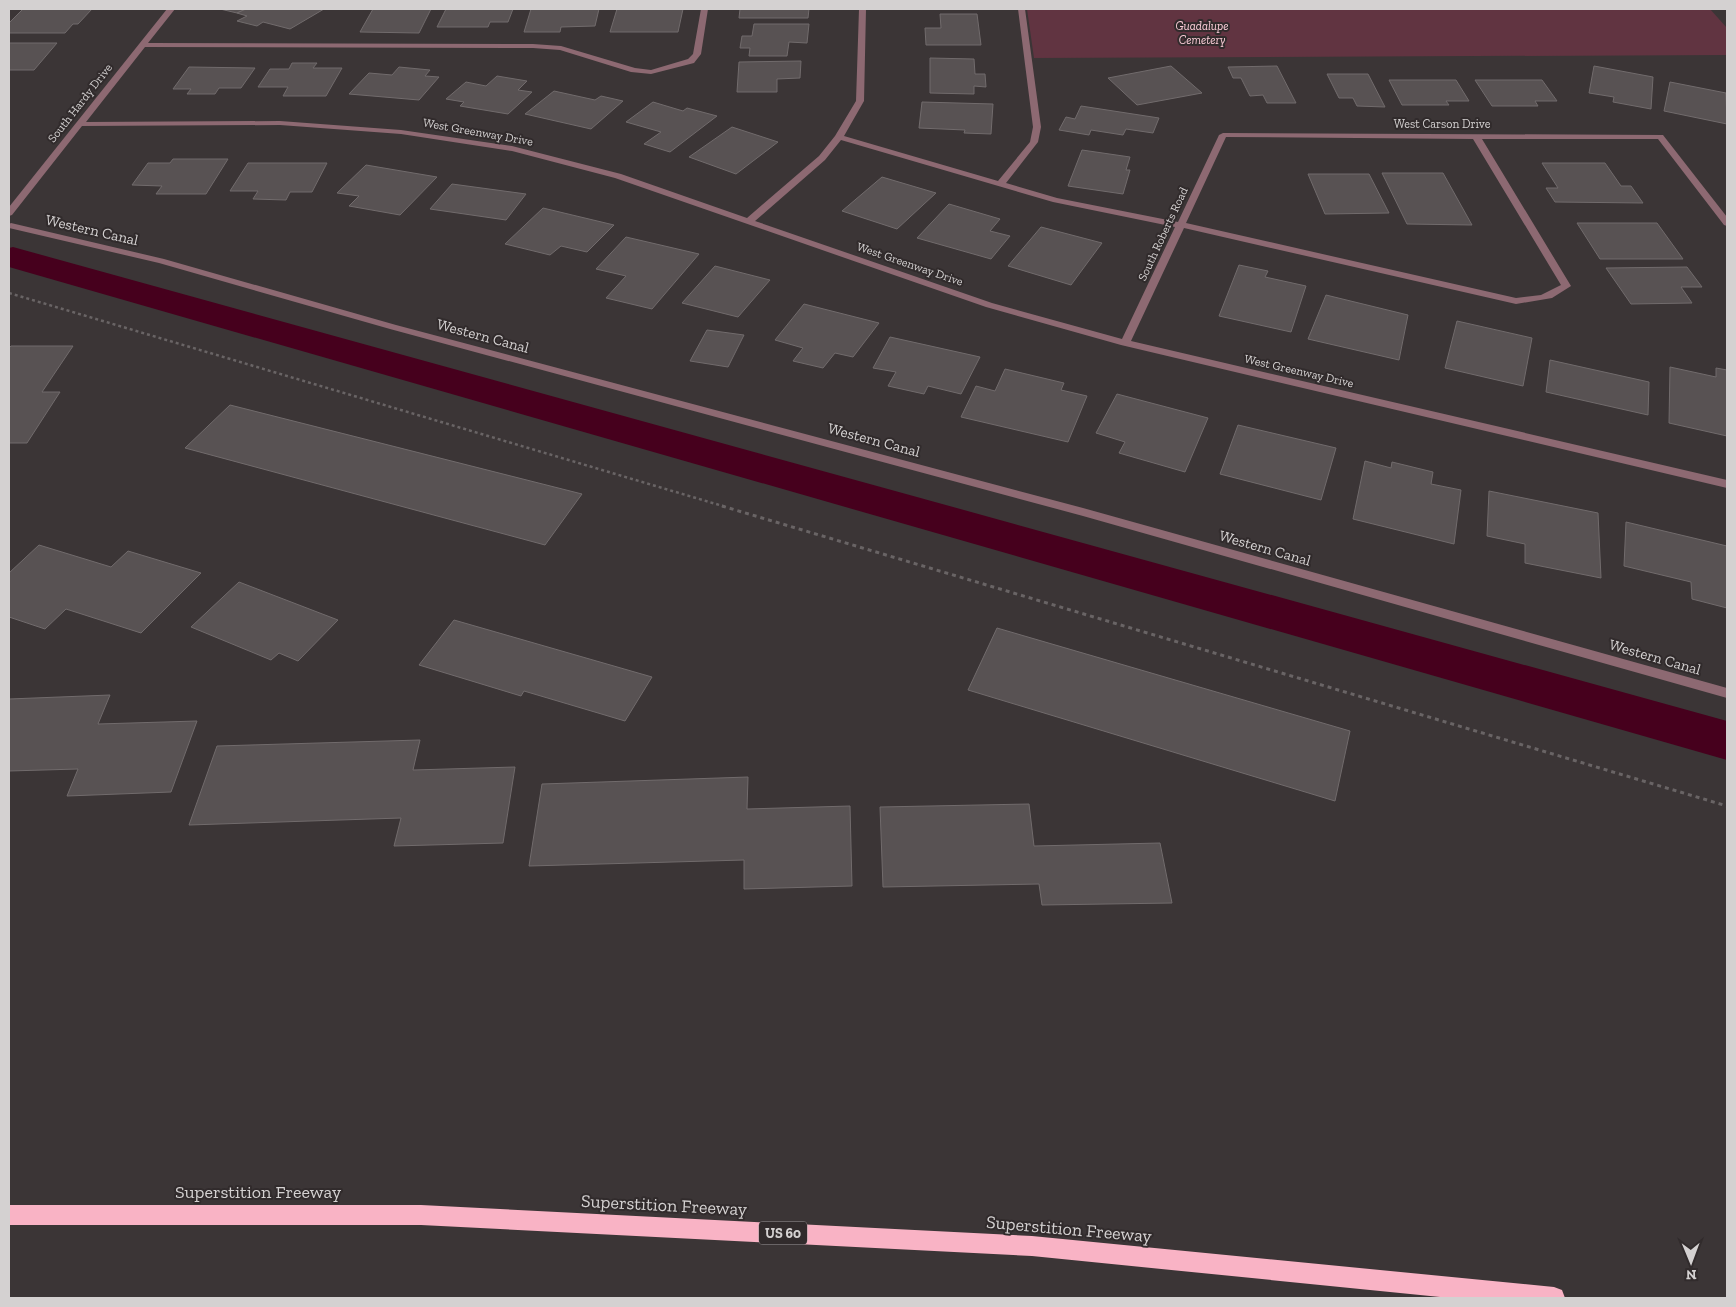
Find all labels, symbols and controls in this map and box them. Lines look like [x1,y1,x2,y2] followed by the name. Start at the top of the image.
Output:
[1175,19,1229,47] park label: Guadalupe Cemetery
[45,61,115,145] street label: South Hardy Drive
[422,115,534,149] street label: West Greenway Drive
[1394,117,1491,131] street label: West Carson Drive
[1135,185,1191,283] street label: South Roberts Road
[44,211,140,249] street label: Western Canal
[855,239,965,289] street label: West Greenway Drive
[435,315,531,357] street label: Western Canal
[1243,352,1355,390] street label: West Greenway Drive
[826,419,922,461] street label: Western Canal
[1217,526,1313,570] street label: Western Canal
[1607,635,1703,679] street label: Western Canal
[175,1181,342,1203] street label: Superstition Freeway
[580,1190,748,1220] street label: Superstition Freeway
[985,1211,1154,1247] street label: Superstition Freeway
[759,1222,807,1244] road number: US 60
[1666,1237,1716,1287] north arrow
[1685,1266,1697,1283] text: N

